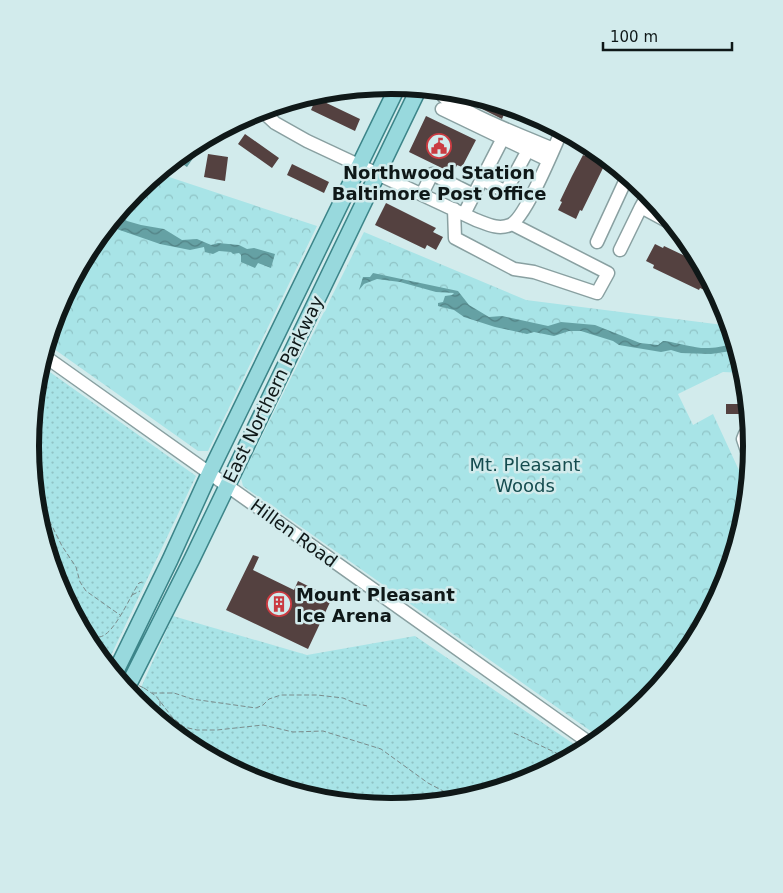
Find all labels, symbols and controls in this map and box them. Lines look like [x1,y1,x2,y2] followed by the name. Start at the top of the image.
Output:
[603,20,732,52] scale bar
[610,28,658,46] text: 100 m
[426,133,452,159] public building icon: Northwood Station Baltimore Post Office
[332,162,546,204] place label: Northwood Station Baltimore Post Office
[219,292,328,486] street label: East Northern Parkway
[470,454,580,496] park label: Mt. Pleasant Woods
[247,495,341,571] street label: Hillen Road
[296,584,455,626] place label: Mount Pleasant Ice Arena
[266,591,292,617] building icon: Mount Pleasant Ice Arena

